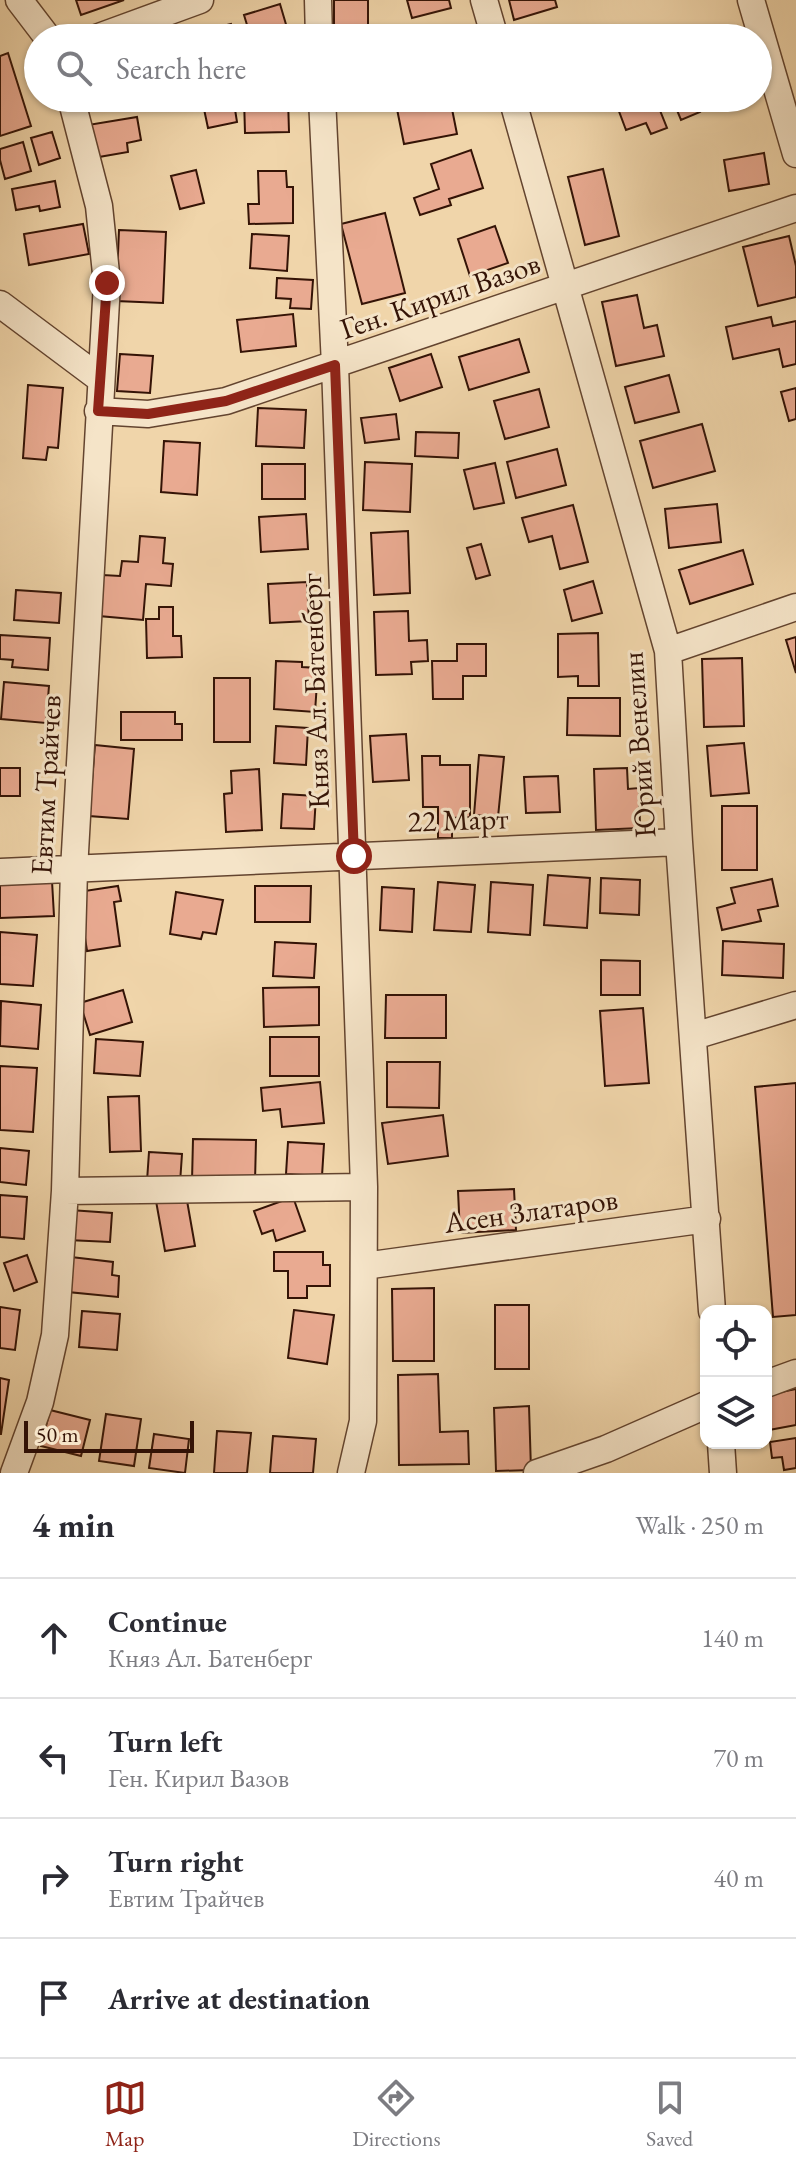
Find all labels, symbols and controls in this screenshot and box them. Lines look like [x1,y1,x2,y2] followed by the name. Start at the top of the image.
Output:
[24,24,772,112] search box
[52,46,96,90] icon: search
[116,49,246,88] text: Search here
[335,243,545,348] street label: Ген. Кирил Вазов
[89,265,125,301] route end
[291,572,338,809] street label: Княз Ал. Батенберг
[613,651,664,839] street label: Юрий Венелин
[21,694,70,876] street label: Евтим Трайчев
[407,798,509,841] street label: 22 Март
[336,838,372,874] route start
[441,1179,620,1242] street label: Асен Златаров
[700,1305,772,1449] map controls
[700,1305,772,1377] button: locate
[700,1377,772,1449] button: layers
[24,1417,194,1453] scale bar
[36,1420,79,1449] text: 50 m
[32,1503,115,1547] text: 4 min
[636,1508,764,1542] text: Walk · 250 m
[108,1602,227,1641] text: Continue
[32,1616,76,1660] icon: ahead
[701,1621,764,1655] text: 140 m
[108,1641,312,1675] text: Княз Ал. Батенберг
[108,1722,222,1761] text: Turn left
[32,1736,76,1780] icon: left
[714,1741,764,1775] text: 70 m
[108,1761,289,1795] text: Ген. Кирил Вазов
[108,1842,244,1881] text: Turn right
[32,1856,76,1900] icon: right
[714,1861,764,1895] text: 40 m
[108,1881,264,1915] text: Евтим Трайчев
[32,1976,76,2020] icon: arrive
[108,1979,370,2018] text: Arrive at destination
[103,2076,147,2153] tab: Map
[352,2076,441,2153] tab: Directions
[646,2076,693,2153] tab: Saved

